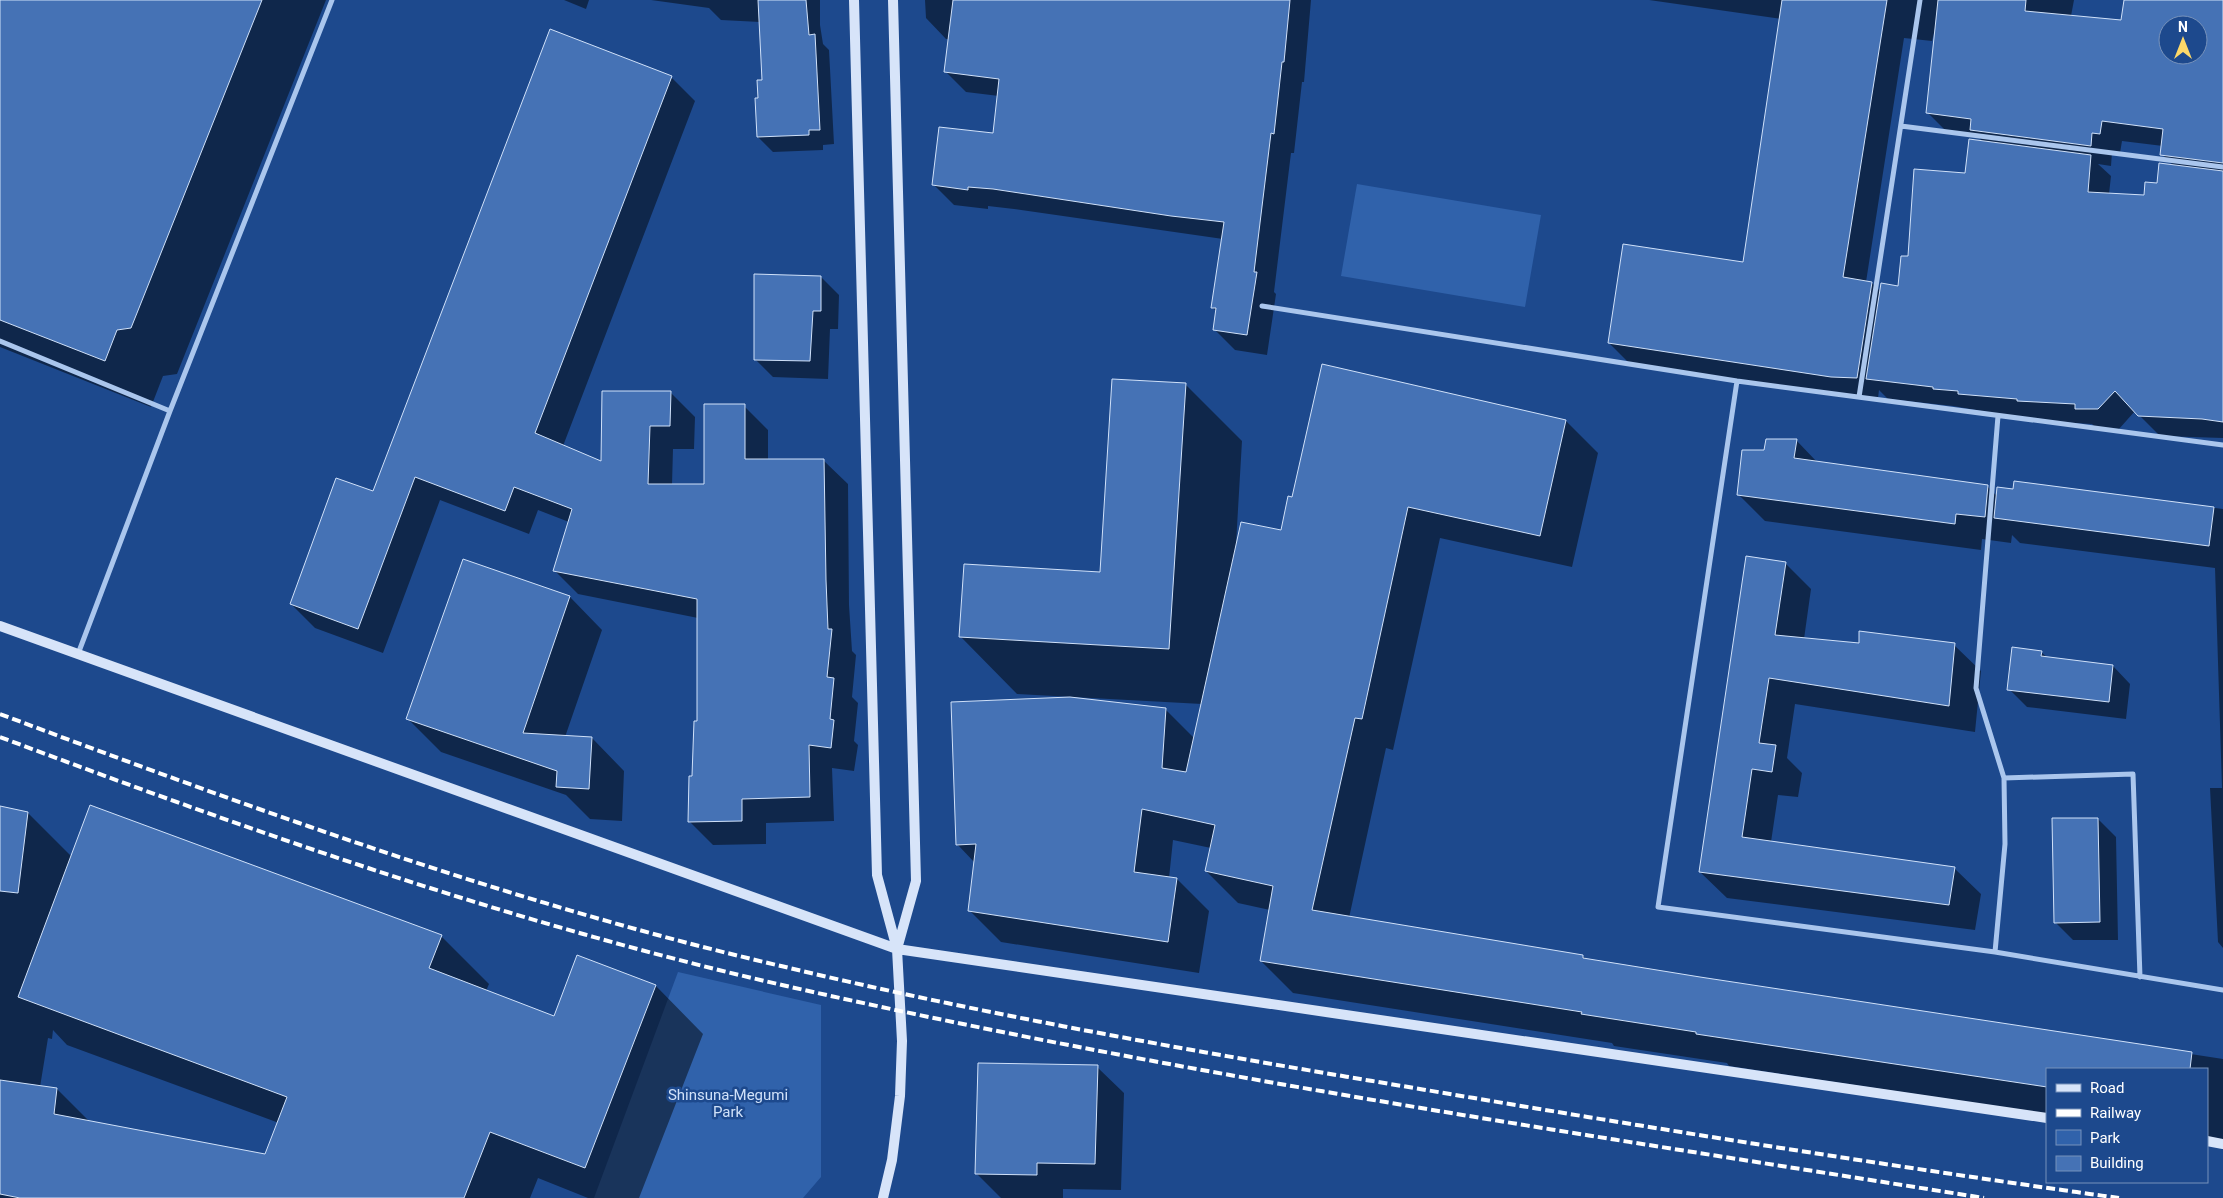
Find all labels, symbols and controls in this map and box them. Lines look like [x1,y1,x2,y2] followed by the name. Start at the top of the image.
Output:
[2158,15,2208,65] north arrow
[2178,19,2188,35] text: N
[2046,1068,2208,1183] legend
[2090,1079,2124,1097] text: Road
[668,1086,788,1121] park label: Shinsuna-Megumi Park
[2090,1104,2141,1122] text: Railway
[2090,1129,2121,1147] text: Park
[2090,1154,2144,1172] text: Building

